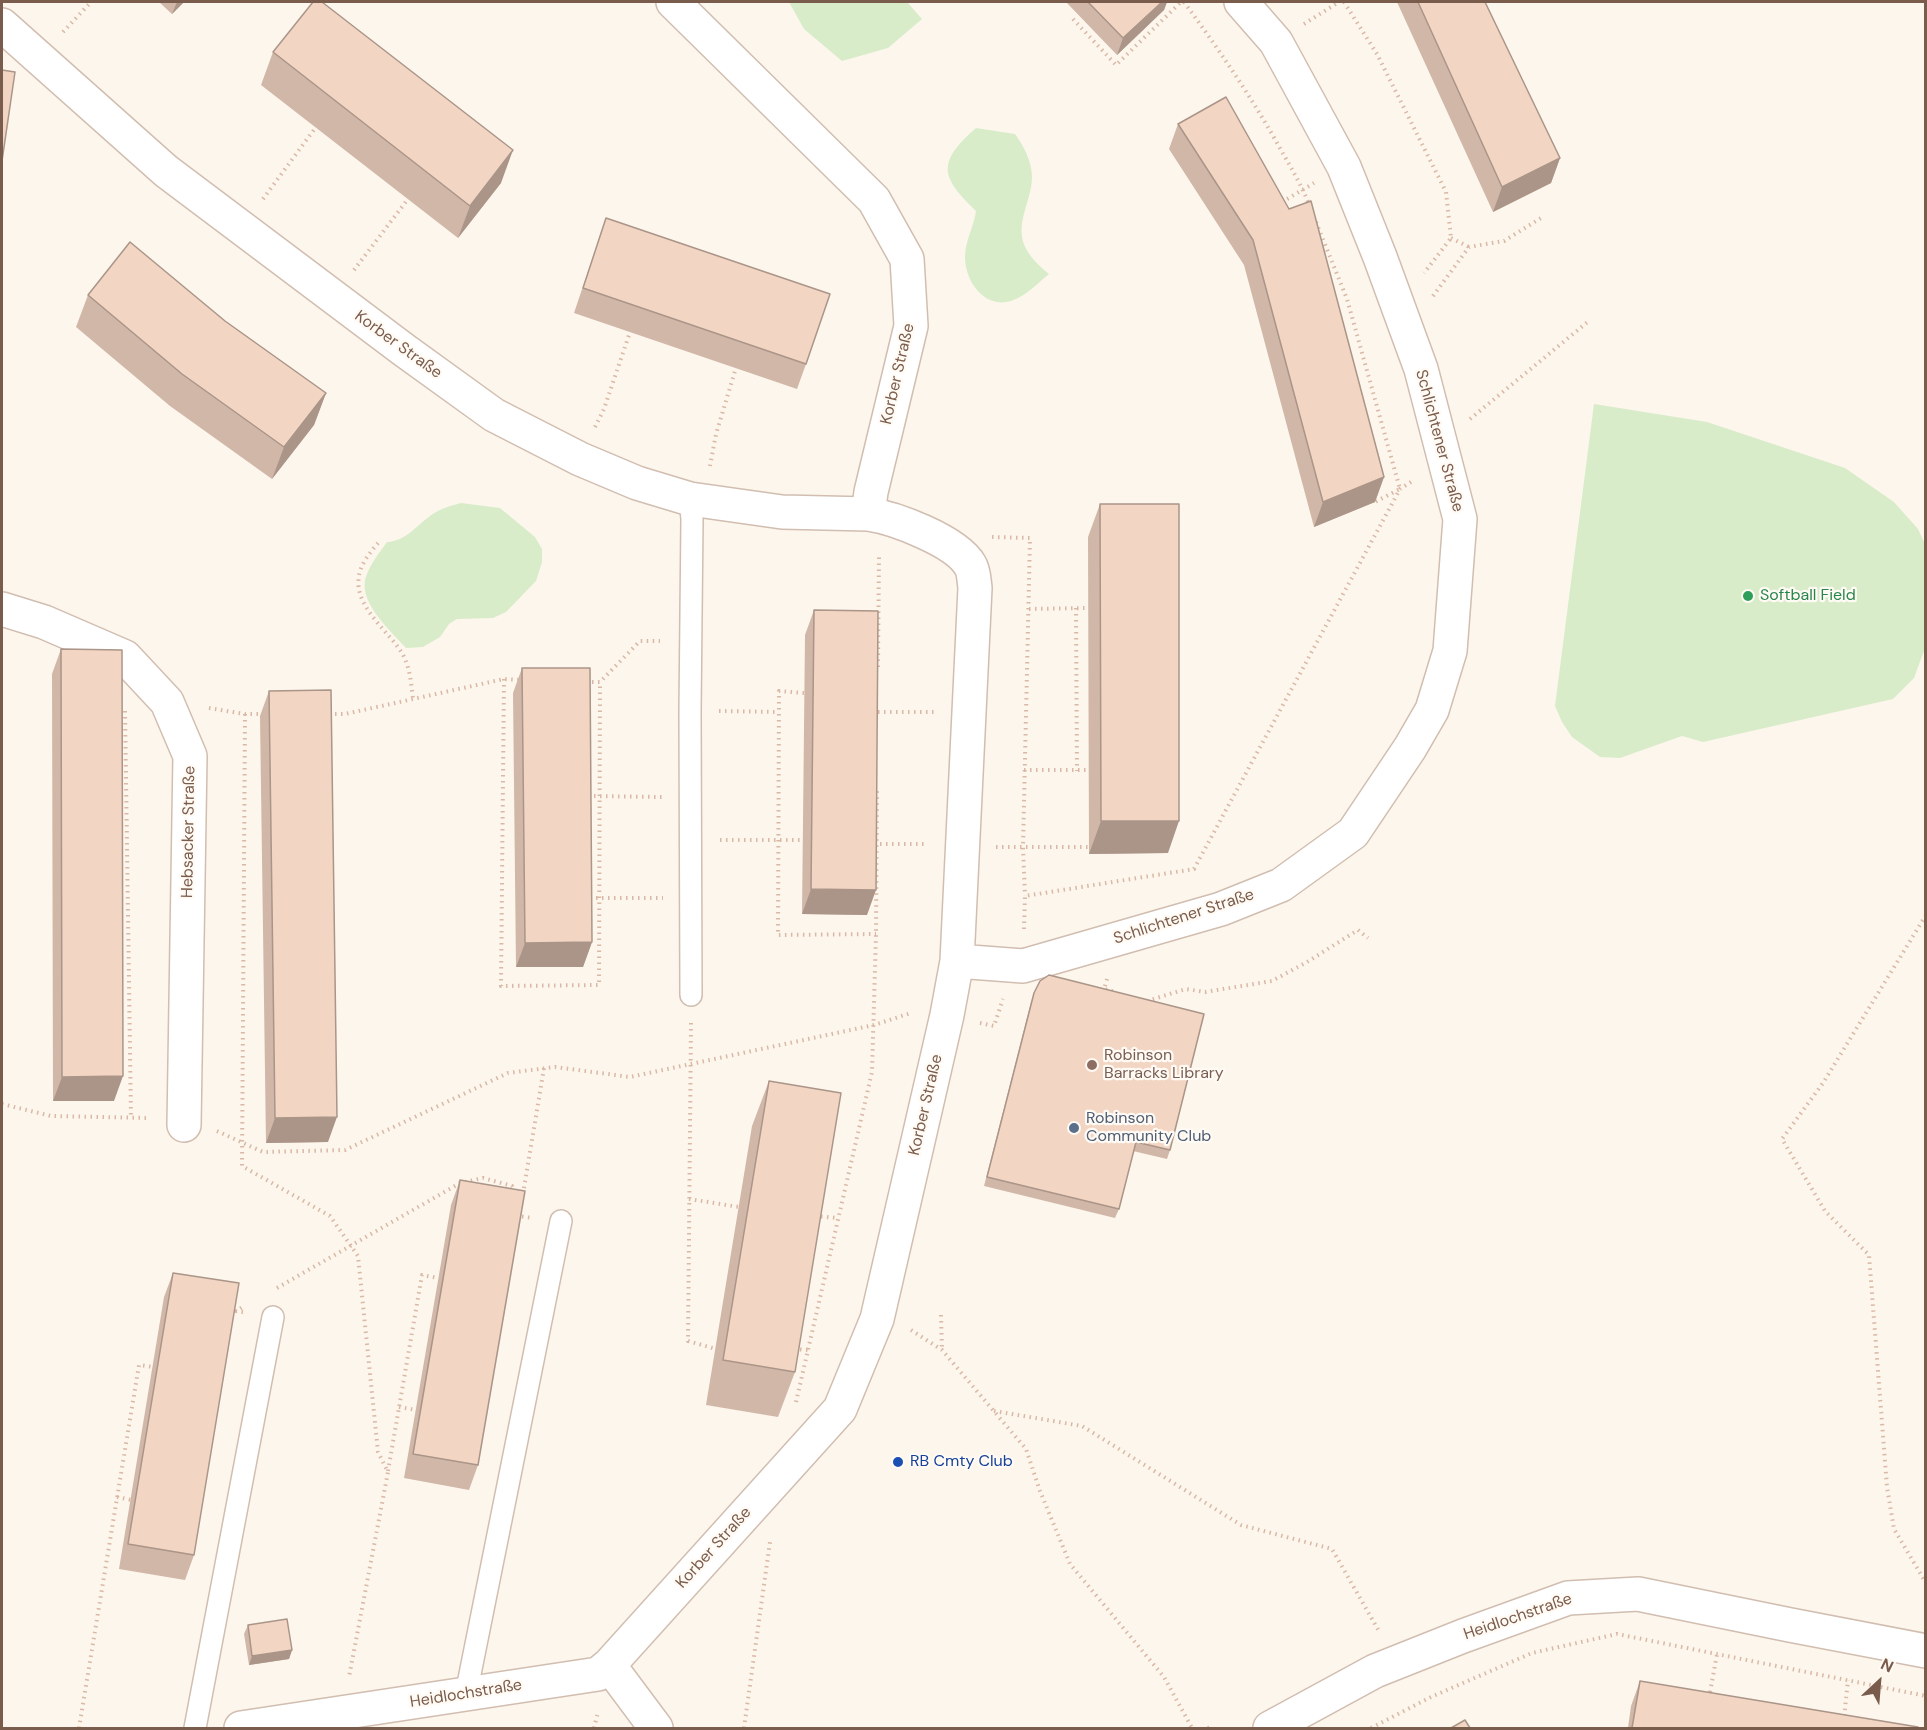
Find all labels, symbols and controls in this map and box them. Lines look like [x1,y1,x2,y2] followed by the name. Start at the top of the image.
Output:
[351,307,445,383] street label: Korber Straße
[877,322,919,426] street label: Korber Straße
[1411,368,1467,514] street label: Schlichtener Straße
[1760,586,1856,606] place label: Softball Field
[1741,589,1755,603] marker: Softball Field
[178,766,200,898] street label: Hebsacker Straße
[1111,885,1257,949] street label: Schlichtener Straße
[1104,1046,1224,1084] place label: Robinson Barracks Library
[905,1053,947,1157] street label: Korber Straße
[1085,1058,1099,1072] marker: Robinson Barracks Library
[1086,1109,1211,1147] place label: Robinson Community Club
[1067,1121,1081,1135] marker: Robinson Community Club
[910,1452,1013,1472] place label: RB Cmty Club
[891,1455,905,1469] marker: RB Cmty Club
[672,1503,756,1593] street label: Korber Straße
[1461,1589,1575,1645] street label: Heidlochstraße
[1849,1652,1909,1712] north arrow
[1877,1653,1897,1677] text: N
[409,1676,523,1712] street label: Heidlochstraße

